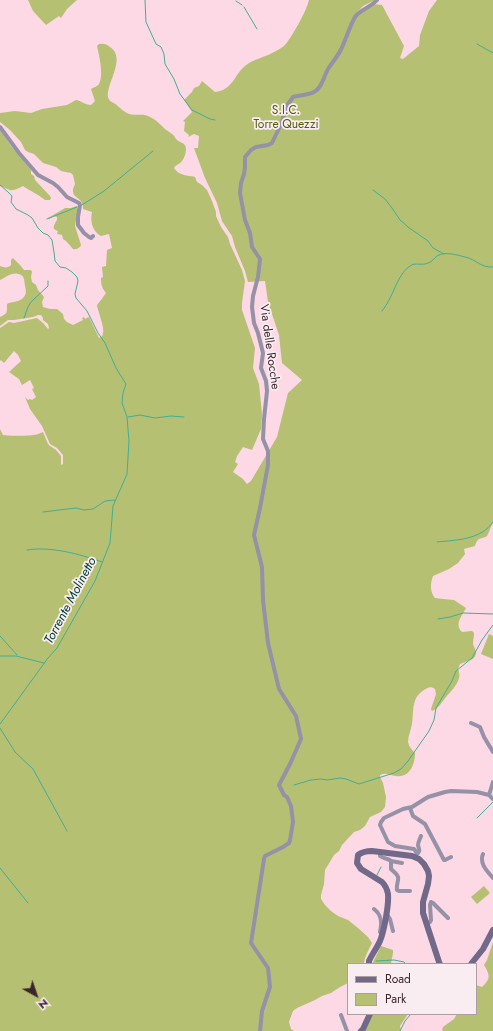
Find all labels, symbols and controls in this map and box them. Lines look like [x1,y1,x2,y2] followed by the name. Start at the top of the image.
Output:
[253,104,319,132] park label: S.I.C. Torre Quezzi
[256,303,282,391] street label: Via delle Rocche
[42,555,100,647] water label: Torrente Molinetto
[347,963,477,1015] legend
[385,970,411,988] text: Road
[16,975,56,1015] north arrow
[385,990,406,1008] text: Park
[35,995,52,1013] text: N

